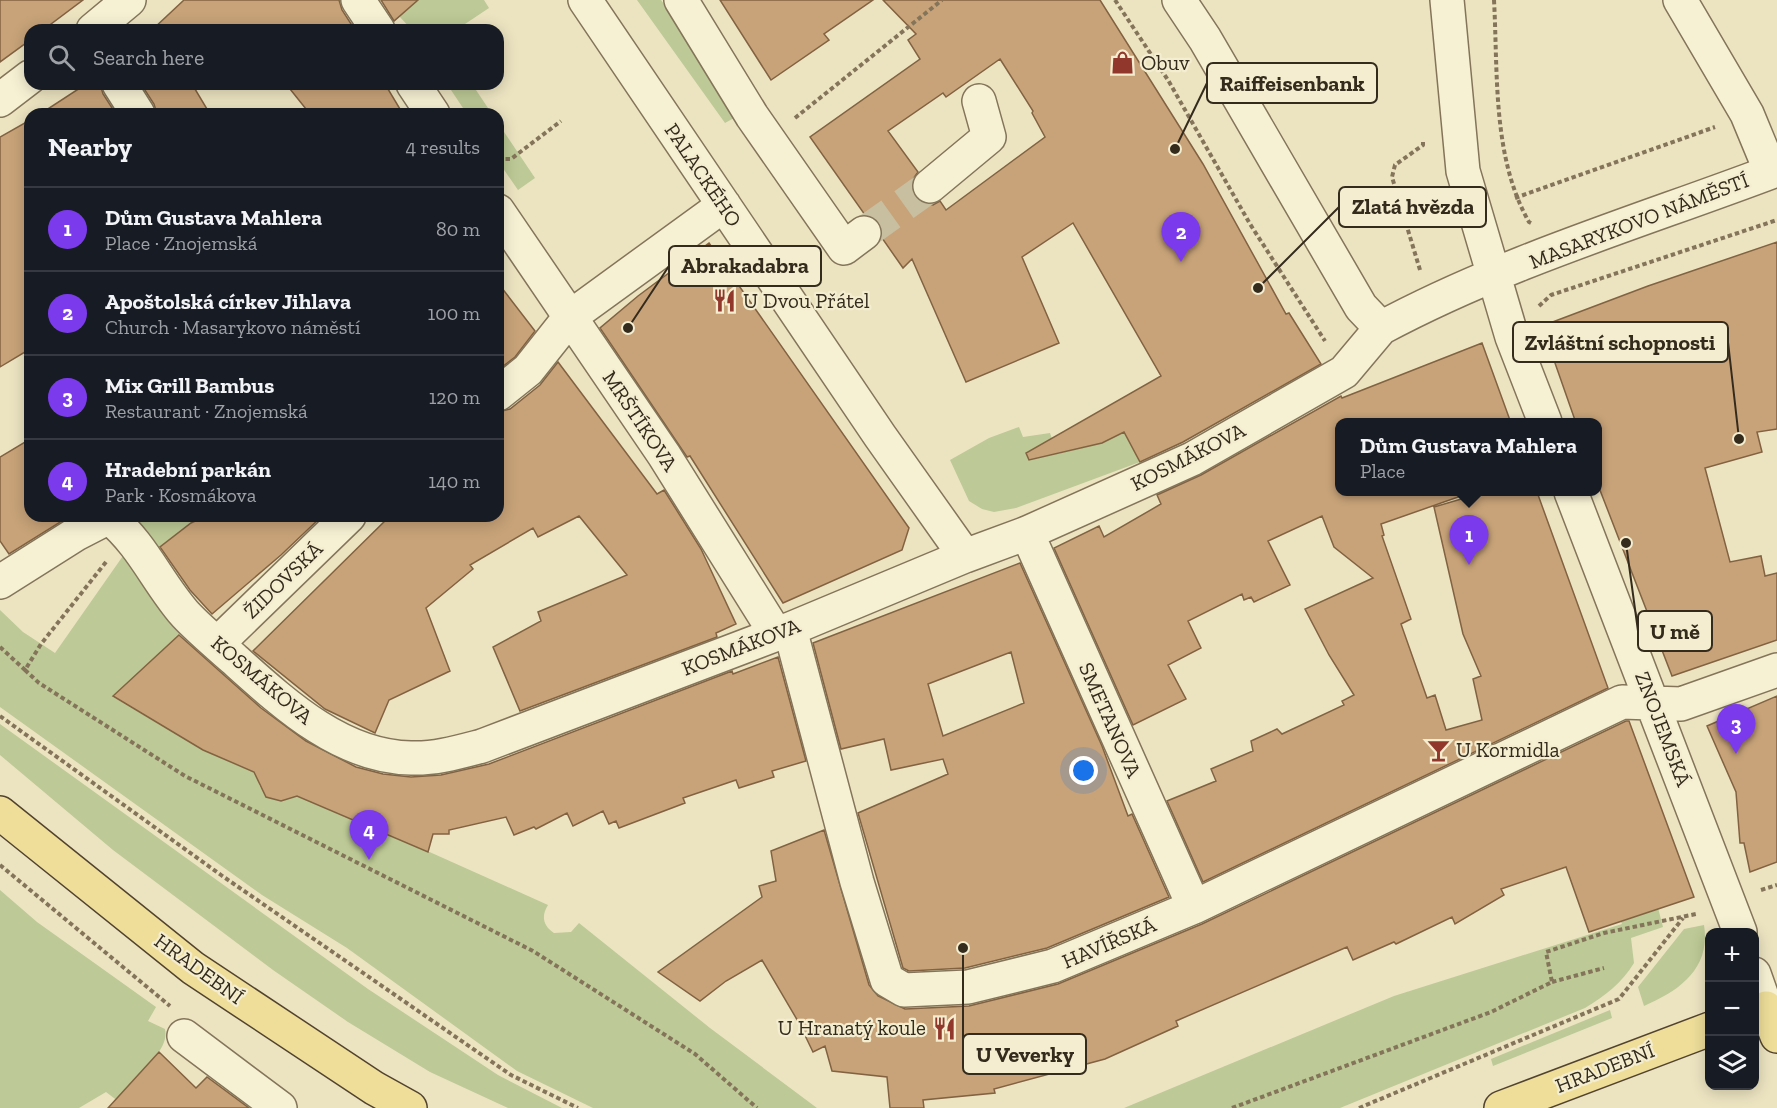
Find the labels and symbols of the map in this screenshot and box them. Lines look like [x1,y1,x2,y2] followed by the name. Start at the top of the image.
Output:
[1110,50,1136,76] shop icon: Obuv
[1141,50,1190,75] place label: Obuv
[1207,63,1377,103] callout: Raiffeisenbank
[1219,70,1365,97] text: Raiffeisenbank
[660,118,747,231] street label: PALACKÉHO
[1526,167,1752,274] street label: MASARYKOVO NÁMĚSTÍ
[1339,187,1486,227] callout: Zlatá hvězda
[1352,193,1474,220] text: Zlatá hvězda
[1162,212,1200,262] pin: 2
[669,246,821,286] callout: Abrakadabra
[681,252,809,279] text: Abrakadabra
[712,288,738,314] restaurant icon: U Dvou Přátel
[743,288,870,313] place label: U Dvou Přátel
[1513,322,1728,362] callout: Zvláštní schopnosti
[1525,329,1716,356] text: Zvláštní schopnosti
[598,366,683,476] street label: MRŠTÍKOVA
[1127,417,1249,496] street label: KOSMÁKOVA
[1450,516,1488,565] pin: 1
[238,536,328,623] street label: ŽIDOVSKÁ
[1638,611,1712,651] callout: U mě
[678,612,804,681] street label: KOSMÁKOVA
[1650,618,1700,645] text: U mě
[206,630,318,730] street label: KOSMÁKOVA
[1074,658,1147,782] street label: SMETANOVA
[1630,668,1697,790] street label: ZNOJEMSKÁ
[1716,704,1756,754] pin: 3
[1425,737,1451,763] bar icon: U Kormidla
[1456,737,1560,762] place label: U Kormidla
[1069,756,1098,785] your location
[350,810,388,860] pin: 4
[1058,911,1160,974] street label: HAVÍŘSKÁ
[150,928,249,1009] street label: HRADEBNÍ
[778,1015,926,1040] place label: U Hranatý koule
[931,1015,957,1041] restaurant icon: U Hranatý koule
[963,1034,1086,1074] callout: U Veverky
[1552,1037,1658,1098] street label: HRADEBNÍ
[976,1041,1074,1068] text: U Veverky

